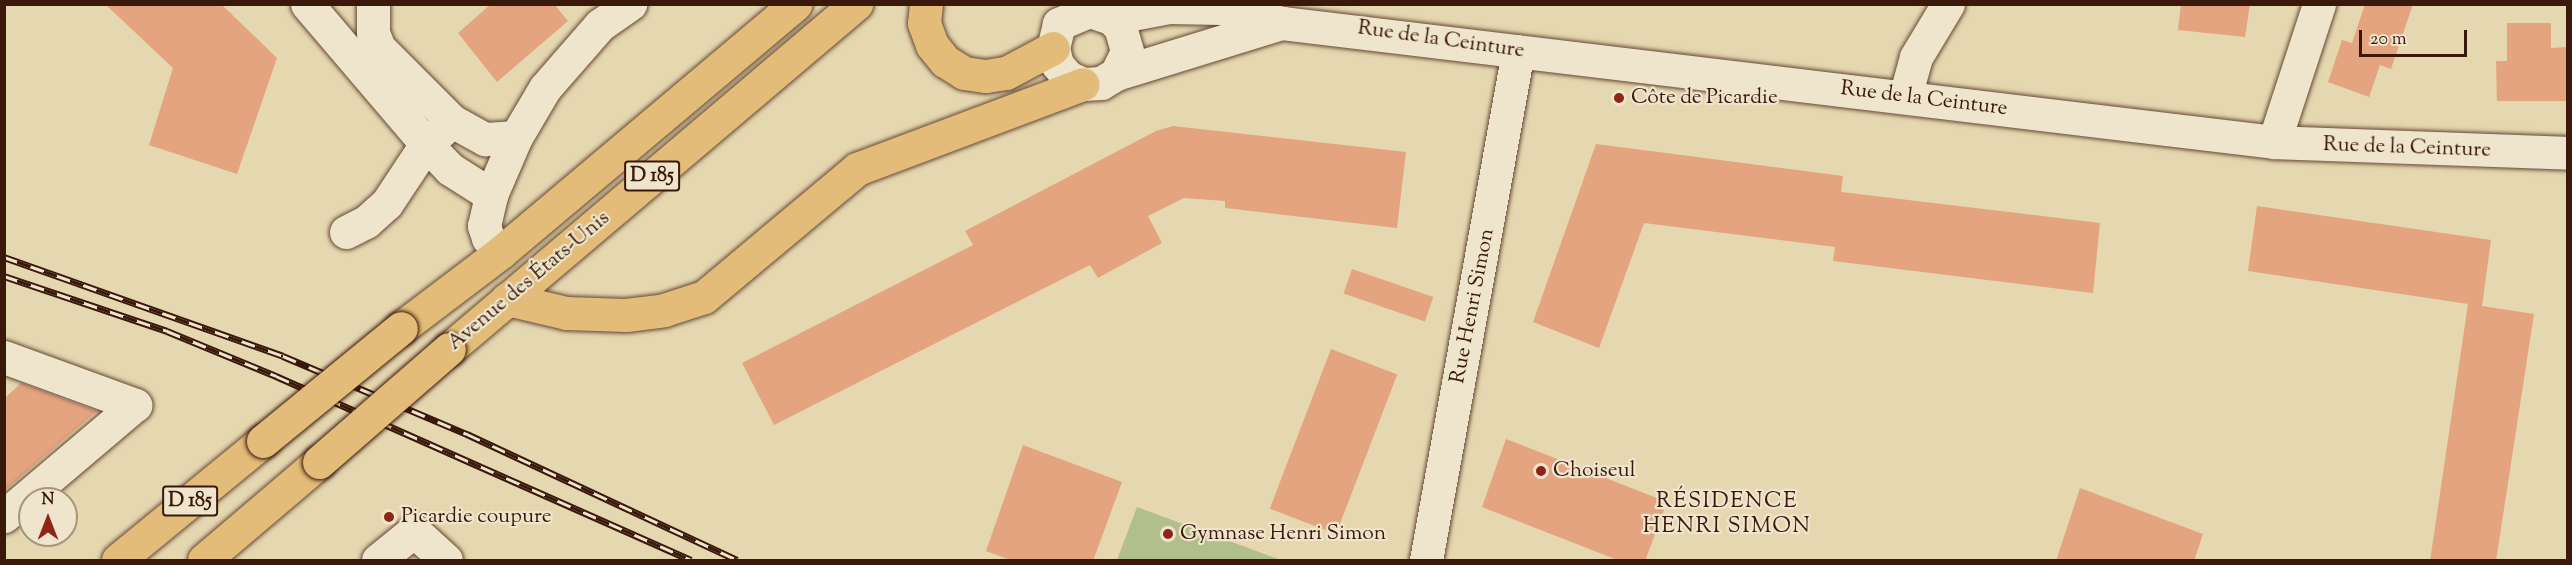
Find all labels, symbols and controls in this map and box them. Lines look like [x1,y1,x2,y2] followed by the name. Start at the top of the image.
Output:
[1356,16,1526,64] street label: Rue de la Ceinture
[2362,18,2470,56] scale bar
[2370,27,2407,53] text: 20 m
[1839,76,2009,122] street label: Rue de la Ceinture
[1631,85,1778,111] place label: Côte de Picardie
[1612,91,1626,105] marker: Côte de Picardie
[2323,132,2491,164] street label: Rue de la Ceinture
[624,159,680,193] road number: D 185
[443,206,615,356] street label: Avenue des États-Unis
[1446,226,1500,386] street label: Rue Henri Simon
[1553,458,1636,484] place label: Choiseul
[1534,464,1548,478] marker: Choiseul
[162,484,219,518] road number: D 185
[18,487,78,547] north arrow
[42,489,54,512] text: N
[1643,489,1811,540] district label: RÉSIDENCE HENRI SIMON
[401,504,552,530] place label: Picardie coupure
[382,510,396,524] marker: Picardie coupure
[1180,521,1386,547] place label: Gymnase Henri Simon
[1161,527,1175,541] marker: Gymnase Henri Simon

